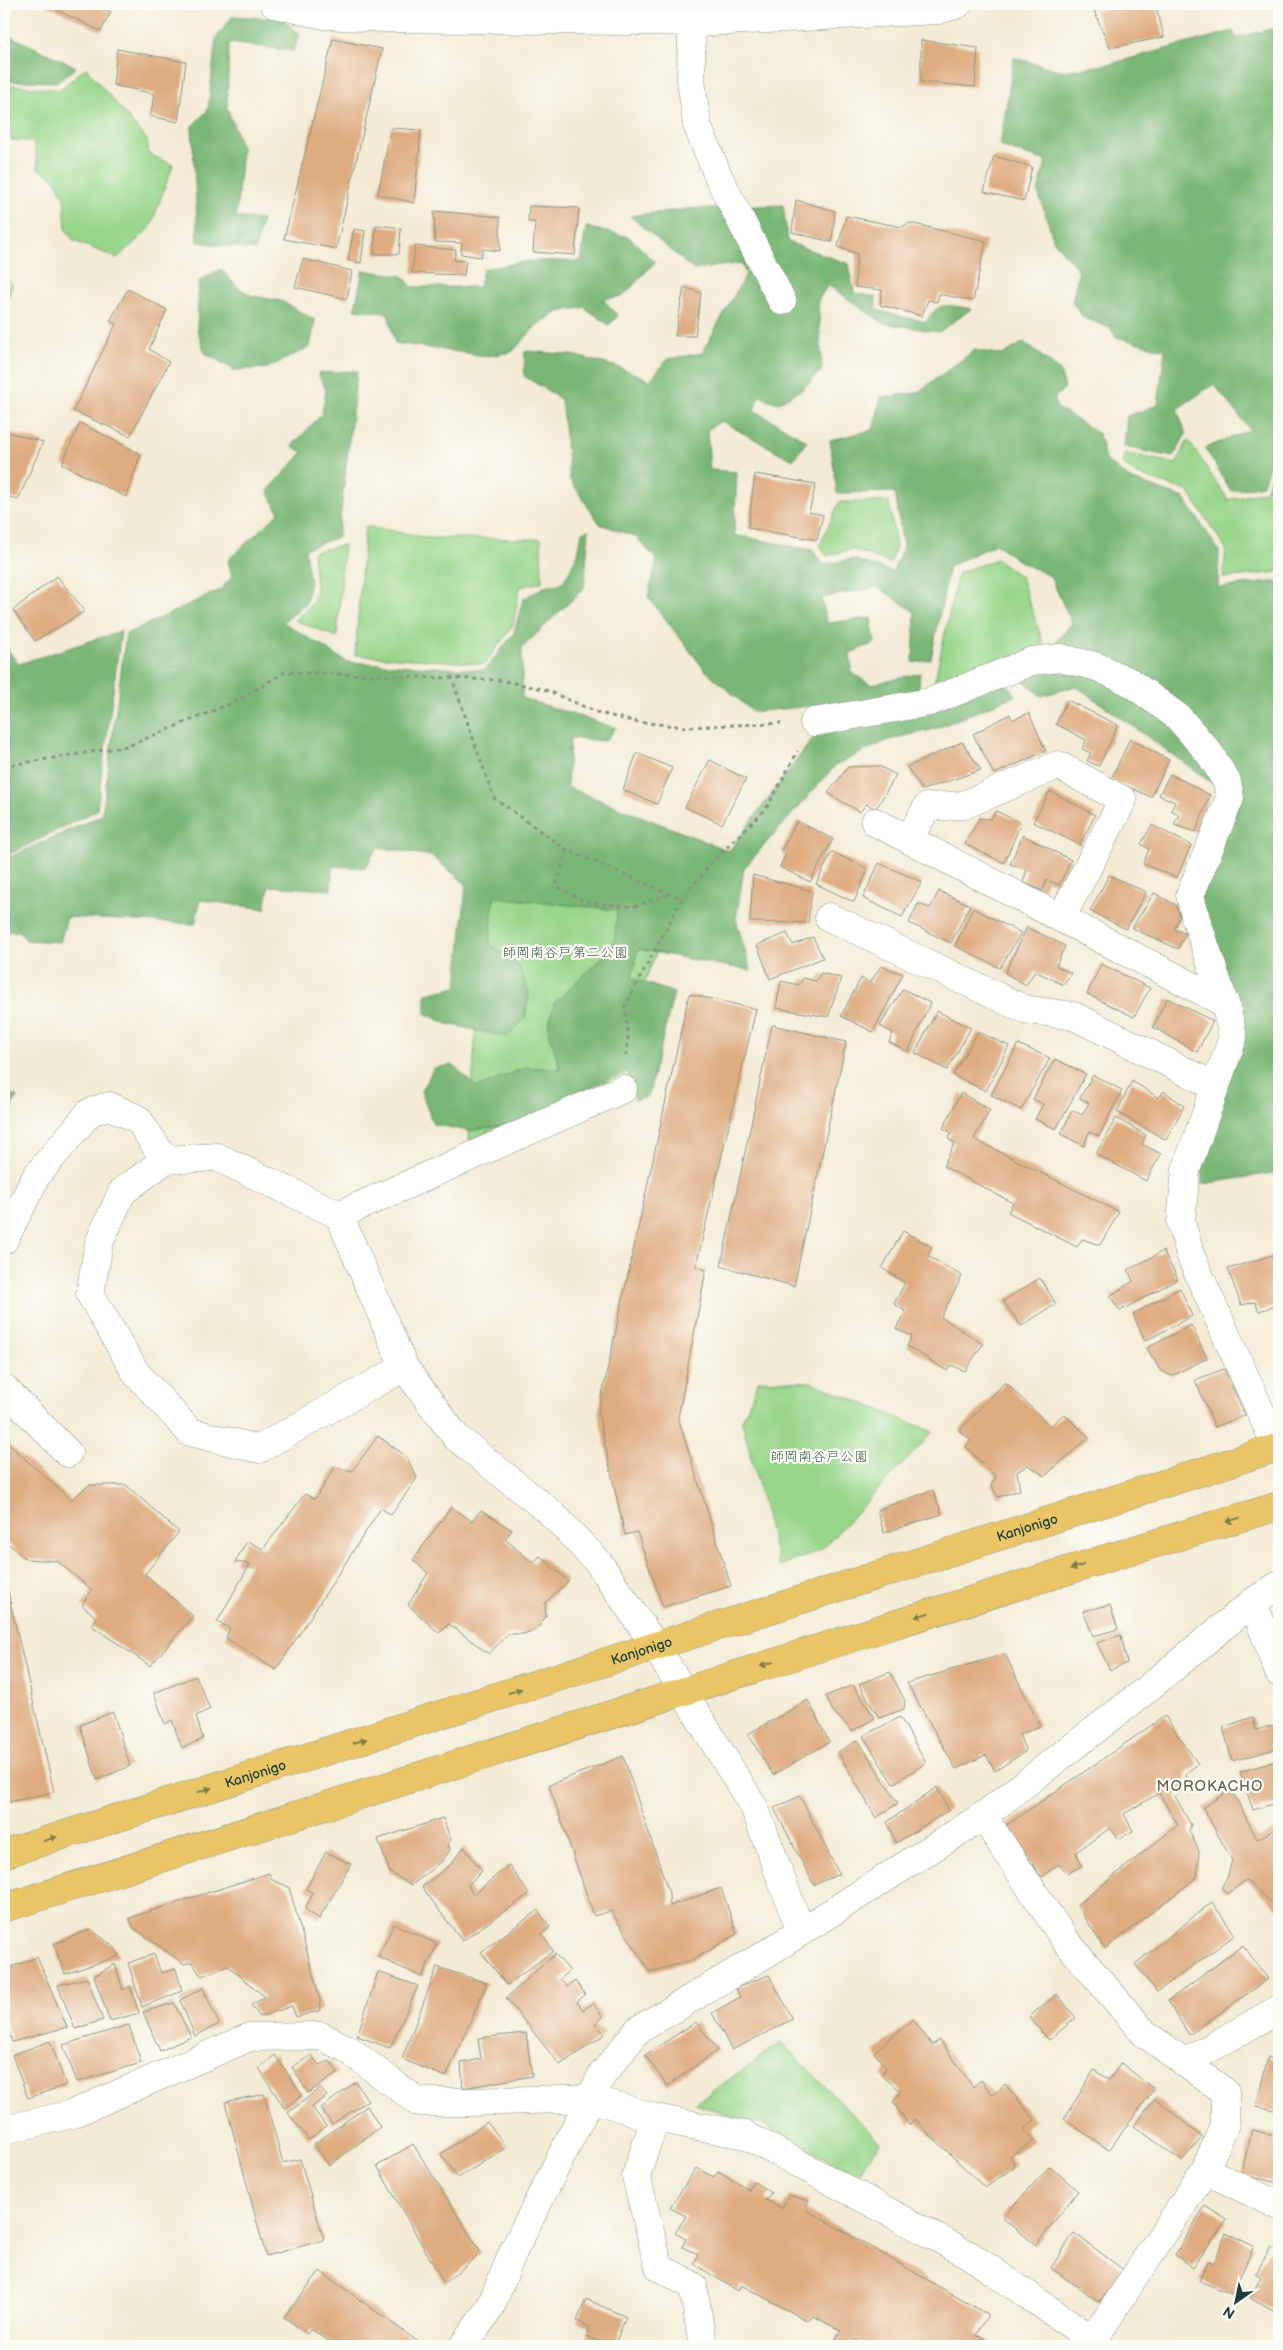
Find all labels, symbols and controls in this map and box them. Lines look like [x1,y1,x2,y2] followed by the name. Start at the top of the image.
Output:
[502,944,628,961] park label: 師岡南谷戸第二公園
[770,1448,868,1465] park label: 師岡南谷戸公園
[995,1510,1060,1546] street label: Kanjonigo
[1225,1517,1240,1525] one-way arrow
[1069,1563,1084,1571] one-way arrow
[914,1612,929,1619] one-way arrow
[609,1633,674,1669] street label: Kanjonigo
[759,1660,774,1668] one-way arrow
[507,1687,522,1695] one-way arrow
[353,1736,368,1744] one-way arrow
[223,1756,288,1792] street label: Kanjonigo
[1157,1777,1263,1796] district label: MOROKACHO
[198,1785,213,1793] one-way arrow
[43,1835,58,1842] one-way arrow
[1210,2278,1260,2328] north arrow
[1220,2302,1238,2322] text: N

